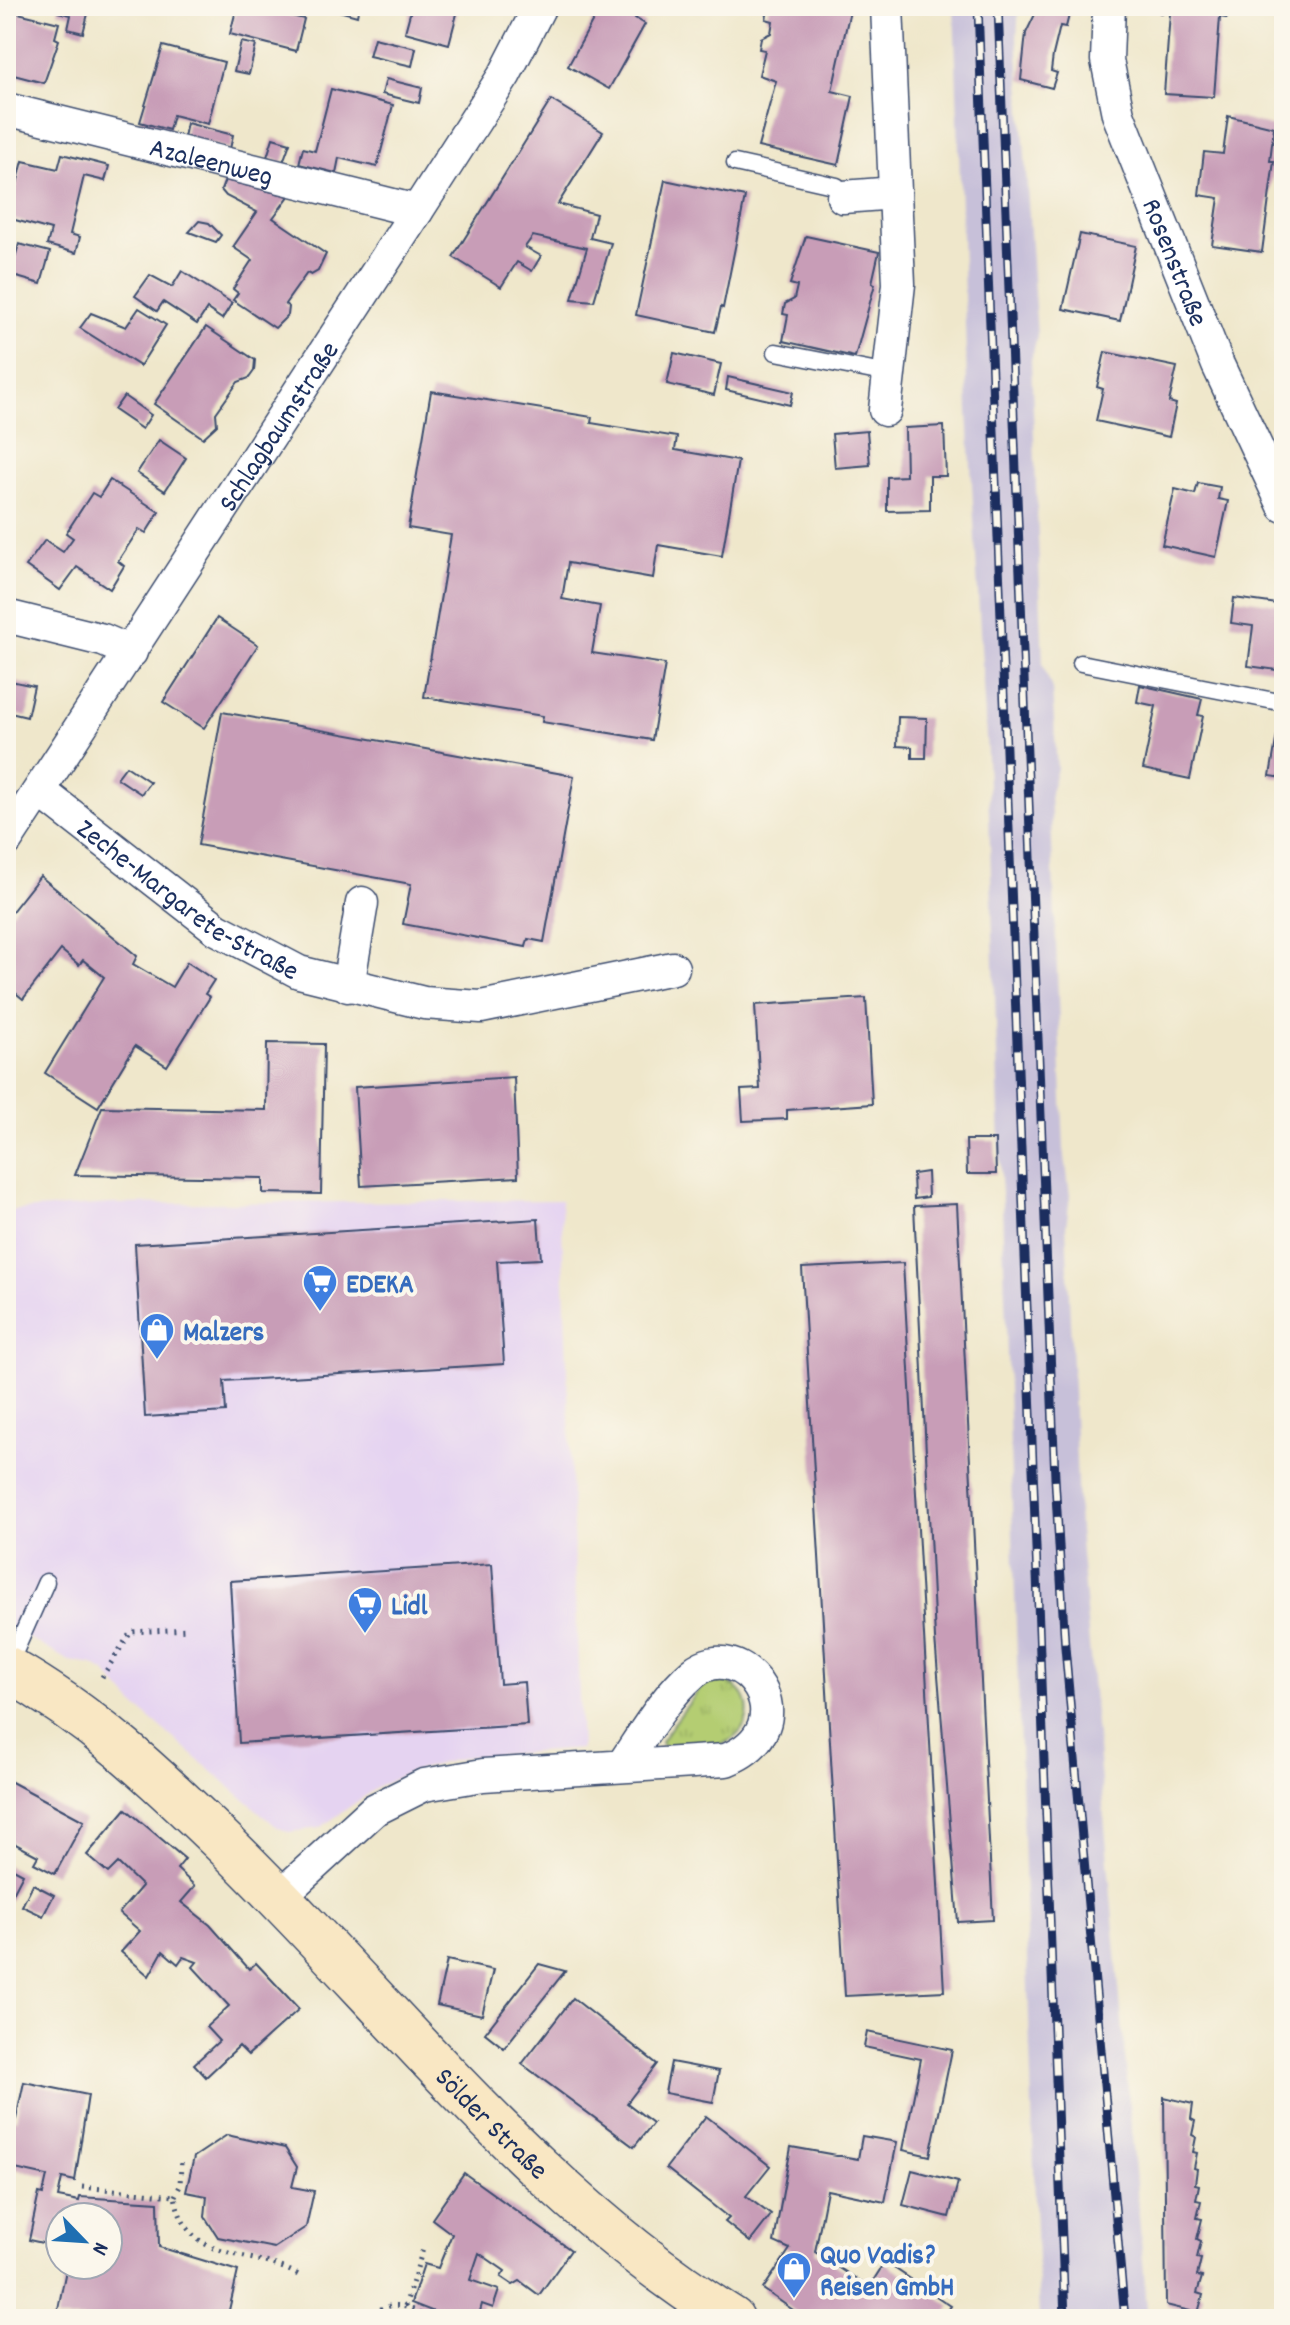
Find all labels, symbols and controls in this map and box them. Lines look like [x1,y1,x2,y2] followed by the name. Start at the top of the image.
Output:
[145,130,277,200] street label: Azaleenweg
[1129,194,1216,333] street label: Rosenstraße
[211,335,352,522] street label: Schlagbaumstraße
[66,811,305,993] street label: Zeche-Margarete-Straße
[301,1263,339,1313] supermarket icon: EDEKA
[346,1267,414,1307] place label: EDEKA
[138,1311,176,1361] shop icon: Malzers
[183,1315,265,1355] place label: Malzers
[346,1585,384,1635] supermarket icon: Lidl
[391,1589,428,1629] place label: Lidl
[423,2060,555,2191] street label: Sölder Straße
[44,2201,124,2281] north arrow
[83,2236,115,2260] text: N
[820,2238,954,2310] place label: Quo Vadis? Reisen GmbH
[775,2250,813,2300] shop icon: Quo Vadis? Reisen GmbH

